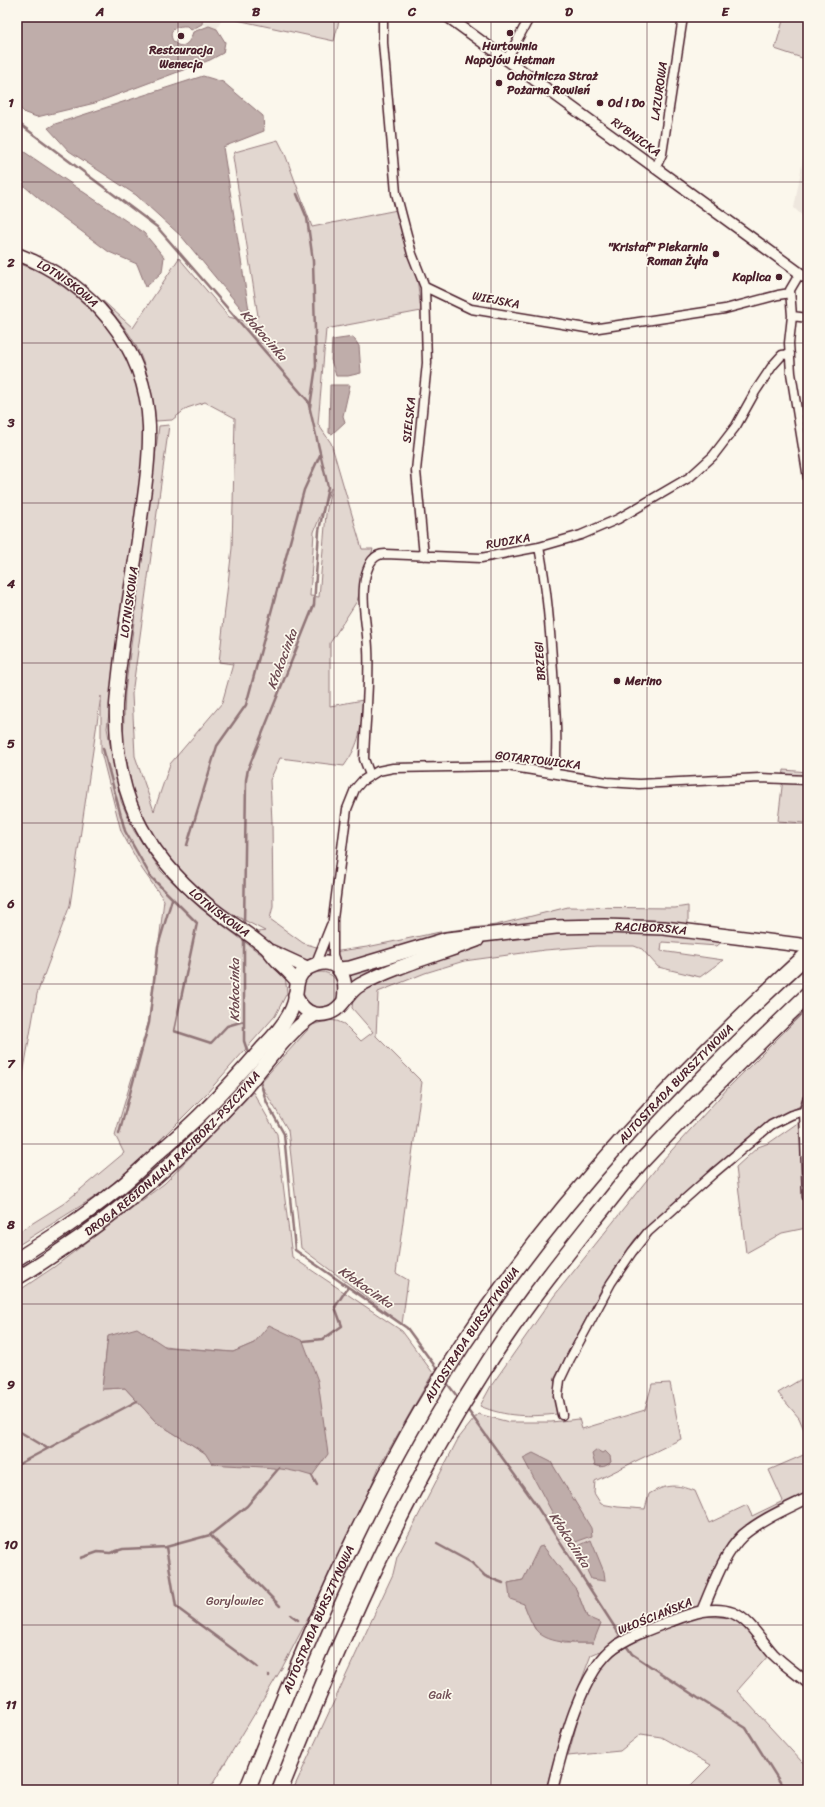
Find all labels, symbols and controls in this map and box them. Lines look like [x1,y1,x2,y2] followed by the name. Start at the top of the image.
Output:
[95,0,104,23] text: A
[252,0,261,23] text: B
[407,0,417,23] text: C
[565,0,573,23] text: D
[721,0,730,23] text: E
[505,28,515,38] marker: Hurtownia Napojów Hetman
[176,31,186,41] marker: Restauracja Wenecja
[464,35,555,71] place label: Hurtownia Napojów Hetman
[148,39,214,75] place label: Restauracja Wenecja
[644,60,674,122] street label: LAZUROWA
[506,65,599,101] place label: Ochotnicza Straż Pożarna Rowień
[494,78,504,88] marker: Ochotnicza Straż Pożarna Rowień
[8,91,14,114] text: 1
[607,92,646,114] place label: Od i Do
[595,98,605,108] marker: Od i Do
[606,111,666,163] street label: RYBNICKA
[608,236,709,272] place label: "Kristaf" Piekarnia Roman Żyła
[711,249,721,259] marker: "Kristaf" Piekarnia Roman Żyła
[6,251,15,274] text: 2
[33,254,104,313] street label: LOTNISKOWA
[732,266,772,288] place label: Kaplica
[774,272,784,282] marker: Kaplica
[470,285,522,315] street label: WIEJSKA
[235,304,294,367] water label: Kłokocinka
[396,396,422,444] street label: SIELSKA
[6,411,15,434] text: 3
[484,526,532,556] street label: RUDZKA
[113,565,145,639] street label: LOTNISKOWA
[6,572,16,595] text: 4
[260,624,305,692] water label: Kłokocinka
[528,640,552,682] street label: BRZEGI
[624,670,662,692] place label: Merino
[612,676,622,686] marker: Merino
[7,732,15,755] text: 5
[494,744,582,776] street label: GOTARTOWICKA
[184,882,255,943] street label: LOTNISKOWA
[6,892,15,915] text: 6
[615,915,688,942] street label: RACIBORSKA
[223,957,246,1021] water label: Kłokocinka
[612,1018,739,1150] street label: AUTOSTRADA BURSZTYNOWA
[7,1052,16,1075] text: 7
[79,1066,266,1242] street label: DROGA REGIONALNA RACIBÓRZ-PSZCZYNA
[6,1213,15,1236] text: 8
[334,1260,400,1315] water label: Kłokocinka
[417,1262,525,1408] street label: AUTOSTRADA BURSZTYNOWA
[7,1373,15,1396] text: 9
[543,1507,598,1574] water label: Kłokocinka
[4,1533,18,1556] text: 10
[276,1541,361,1698] street label: AUTOSTRADA BURSZTYNOWA
[206,1590,264,1612] park label: Gorylowiec
[614,1591,696,1641] street label: WŁOŚCIAŃSKA
[428,1684,452,1706] park label: Gaik
[5,1693,17,1716] text: 11

